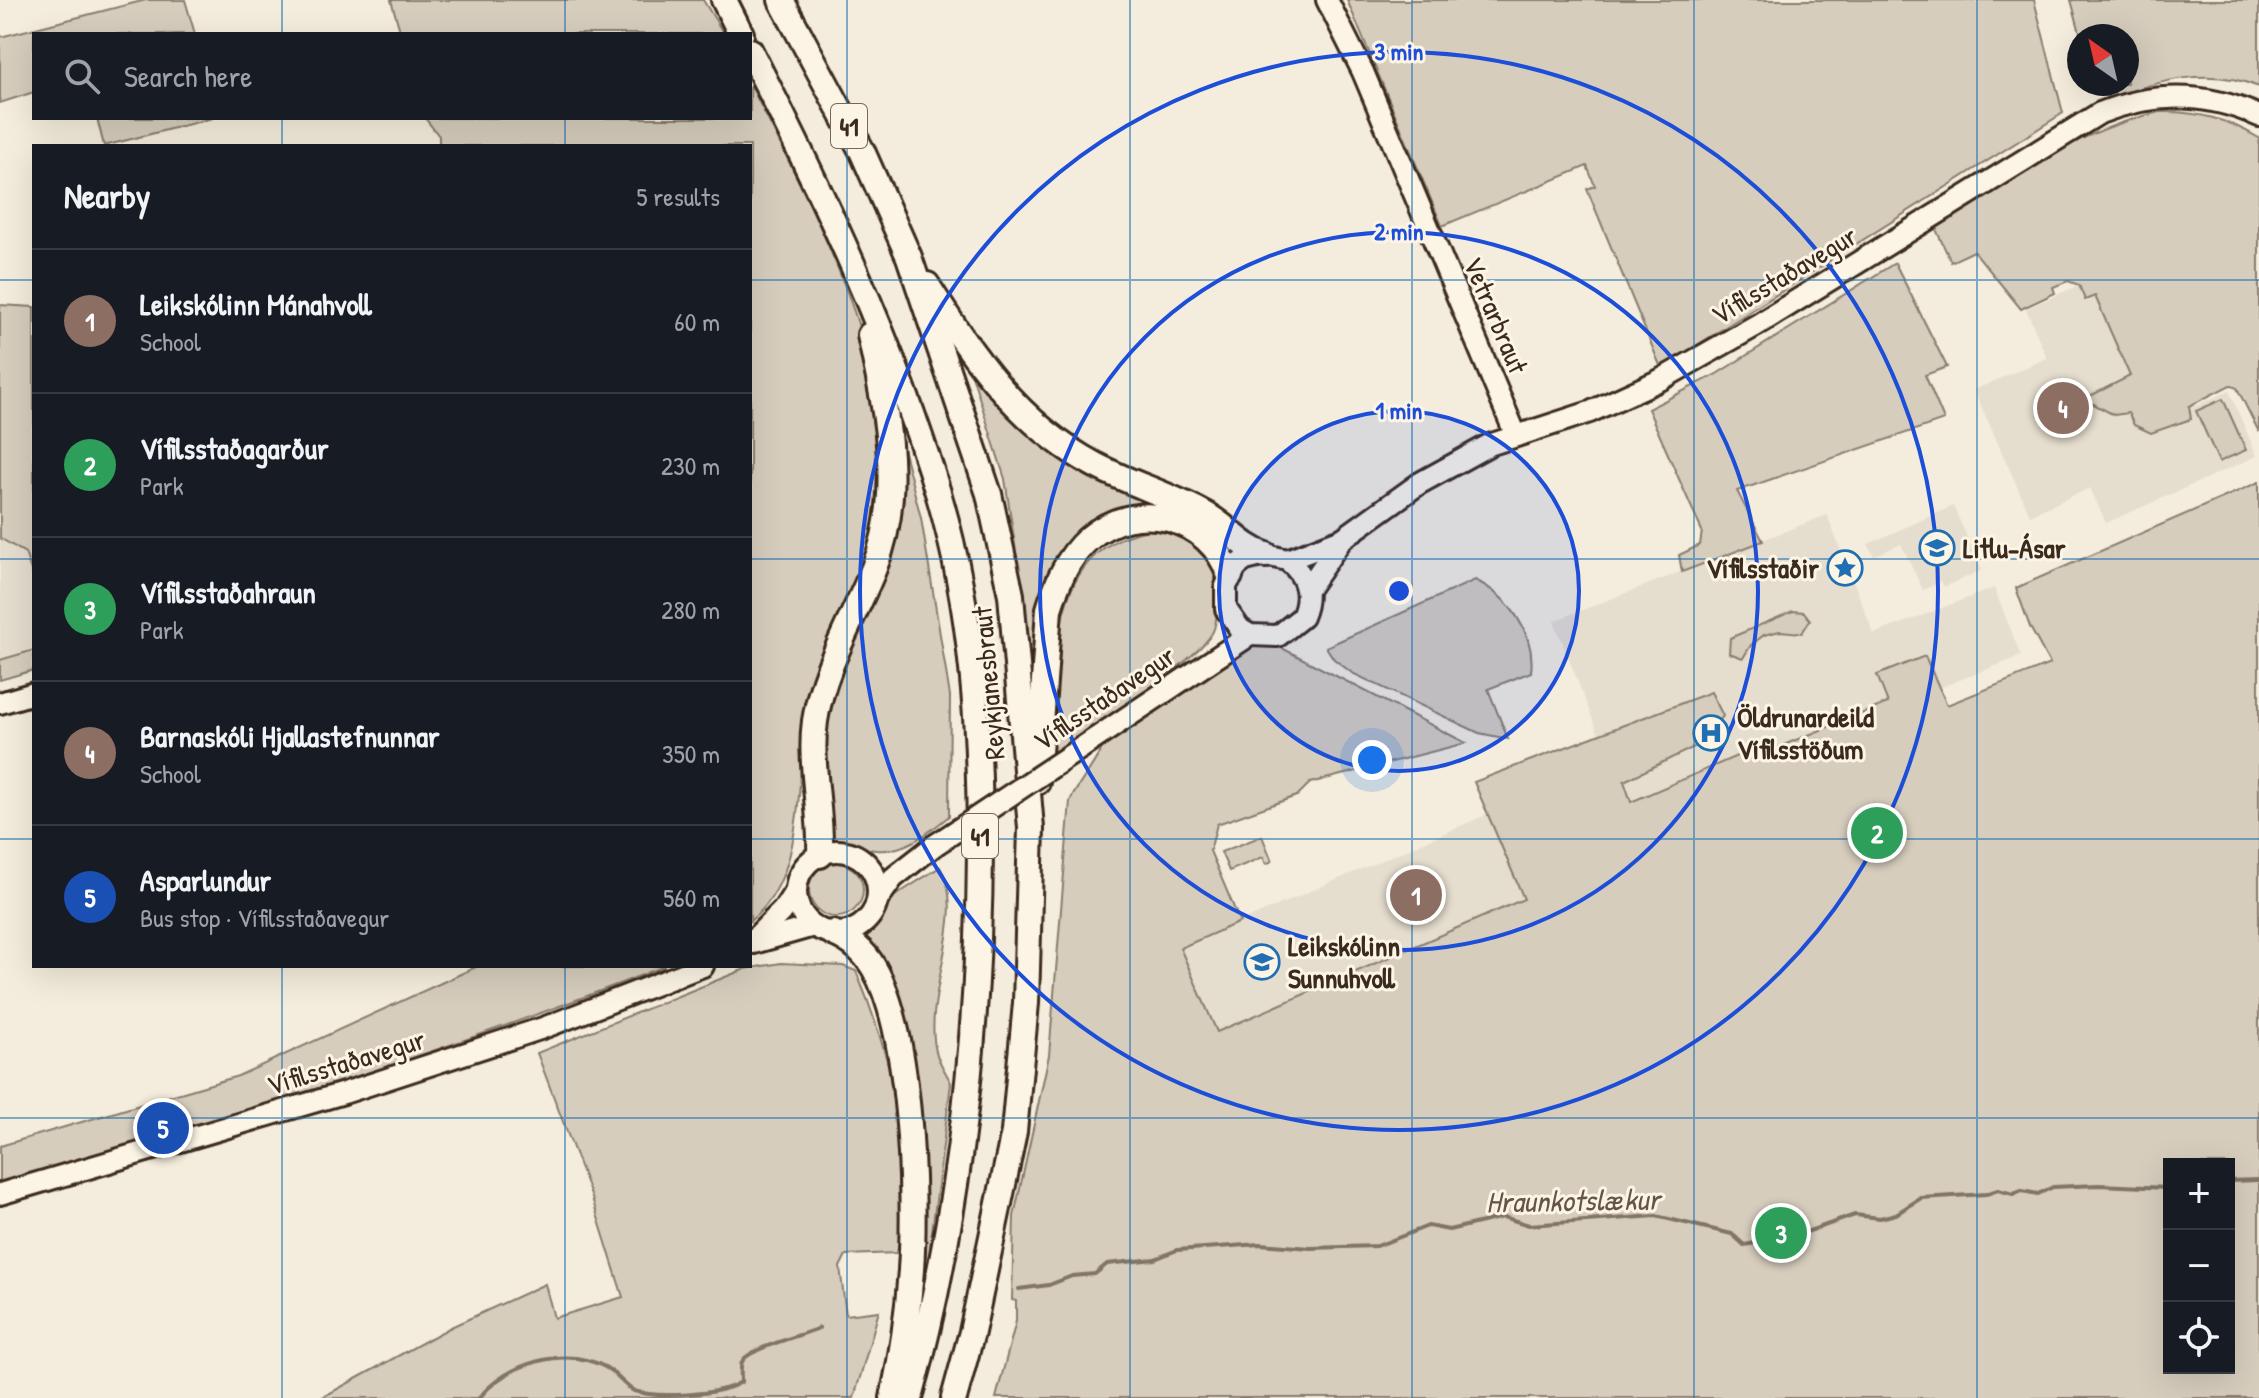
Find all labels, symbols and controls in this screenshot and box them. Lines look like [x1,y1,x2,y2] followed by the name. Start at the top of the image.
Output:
[2067,24,2139,96] north arrow
[32,32,752,120] search box
[1375,35,1424,67] text: 3 min
[60,54,104,98] icon: search
[124,56,252,96] text: Search here
[831,104,867,148] road number: 41
[64,173,150,219] text: Nearby
[636,179,720,214] text: 5 results
[1374,215,1424,247] text: 2 min
[1704,216,1864,333] street label: Vífilsstaðavegur
[1454,251,1538,379] street label: Vetrarbraut
[140,284,372,324] text: Leikskólinn Mánahvoll
[85,304,95,339] text: 1
[674,304,720,339] text: 60 m
[140,324,201,359] text: School
[2037,378,2089,438] pin: 4
[1376,394,1423,426] text: 1 min
[140,428,329,468] text: Vífilsstaðagarður
[84,448,96,483] text: 2
[661,448,720,483] text: 230 m
[140,468,184,503] text: Park
[1918,529,1956,567] school or university icon: Litlu-Ásar
[1963,529,2066,567] place label: Litlu-Ásar
[1706,549,1819,587] place label: Vífilsstaðir
[1826,549,1864,587] place icon: Vífilsstaðir
[140,572,316,612] text: Vífilsstaðahraun
[1385,577,1413,605] centre of rings
[84,592,96,627] text: 3
[661,592,720,627] text: 280 m
[962,604,1014,761] street label: Reykjanesbraut
[140,612,184,647] text: Park
[1026,636,1183,759] street label: Vífilsstaðavegur
[1737,698,1874,768] place label: Öldrunardeild Vífilsstöðum
[1692,714,1730,752] hospital icon: Öldrunardeild Vífilsstöðum
[140,716,440,756] text: Barnaskóli Hjallastefnunnar
[85,736,95,771] text: 4
[662,736,720,771] text: 350 m
[1352,740,1392,780] your location
[140,756,201,791] text: School
[1851,803,1903,863] pin: 2
[962,814,998,858] road number: 41
[140,860,271,900] text: Asparlundur
[1390,865,1442,925] pin: 1
[85,880,96,915] text: 5
[663,880,720,915] text: 560 m
[140,900,389,935] text: Bus stop · Vífilsstaðavegur
[1288,927,1400,997] place label: Leikskólinn Sunnuhvoll
[1243,943,1281,981] school or university icon: Leikskólinn Sunnuhvoll
[262,1020,430,1104] street label: Vífilsstaðavegur
[137,1098,189,1158] pin: 5
[2163,1158,2235,1374] map controls
[2163,1158,2235,1230] button: +
[1486,1178,1664,1222] water label: Hraunkotslækur
[1755,1203,1807,1263] pin: 3
[2163,1230,2235,1302] button: −
[2163,1302,2235,1374] button: locate

